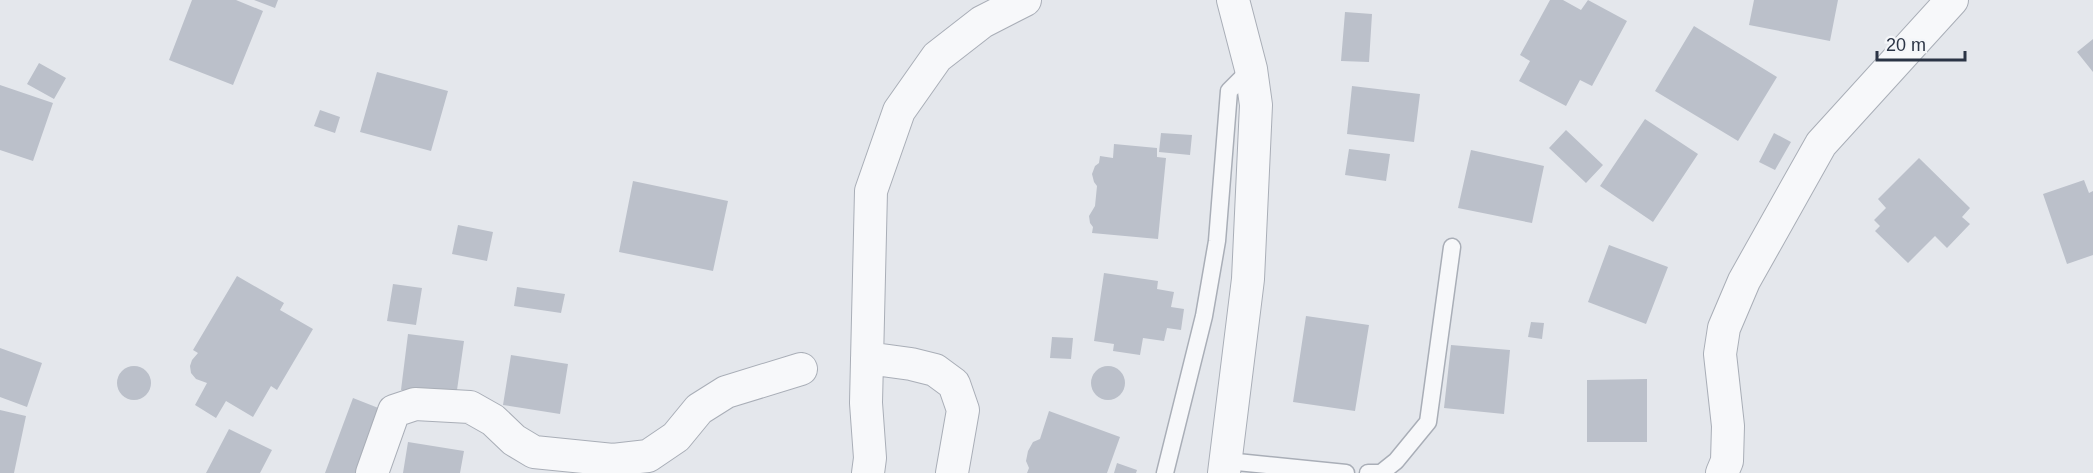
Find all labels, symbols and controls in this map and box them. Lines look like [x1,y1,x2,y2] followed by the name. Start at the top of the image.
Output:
[1877,24,1966,62] scale bar
[1886,35,1926,55] text: 20 m

